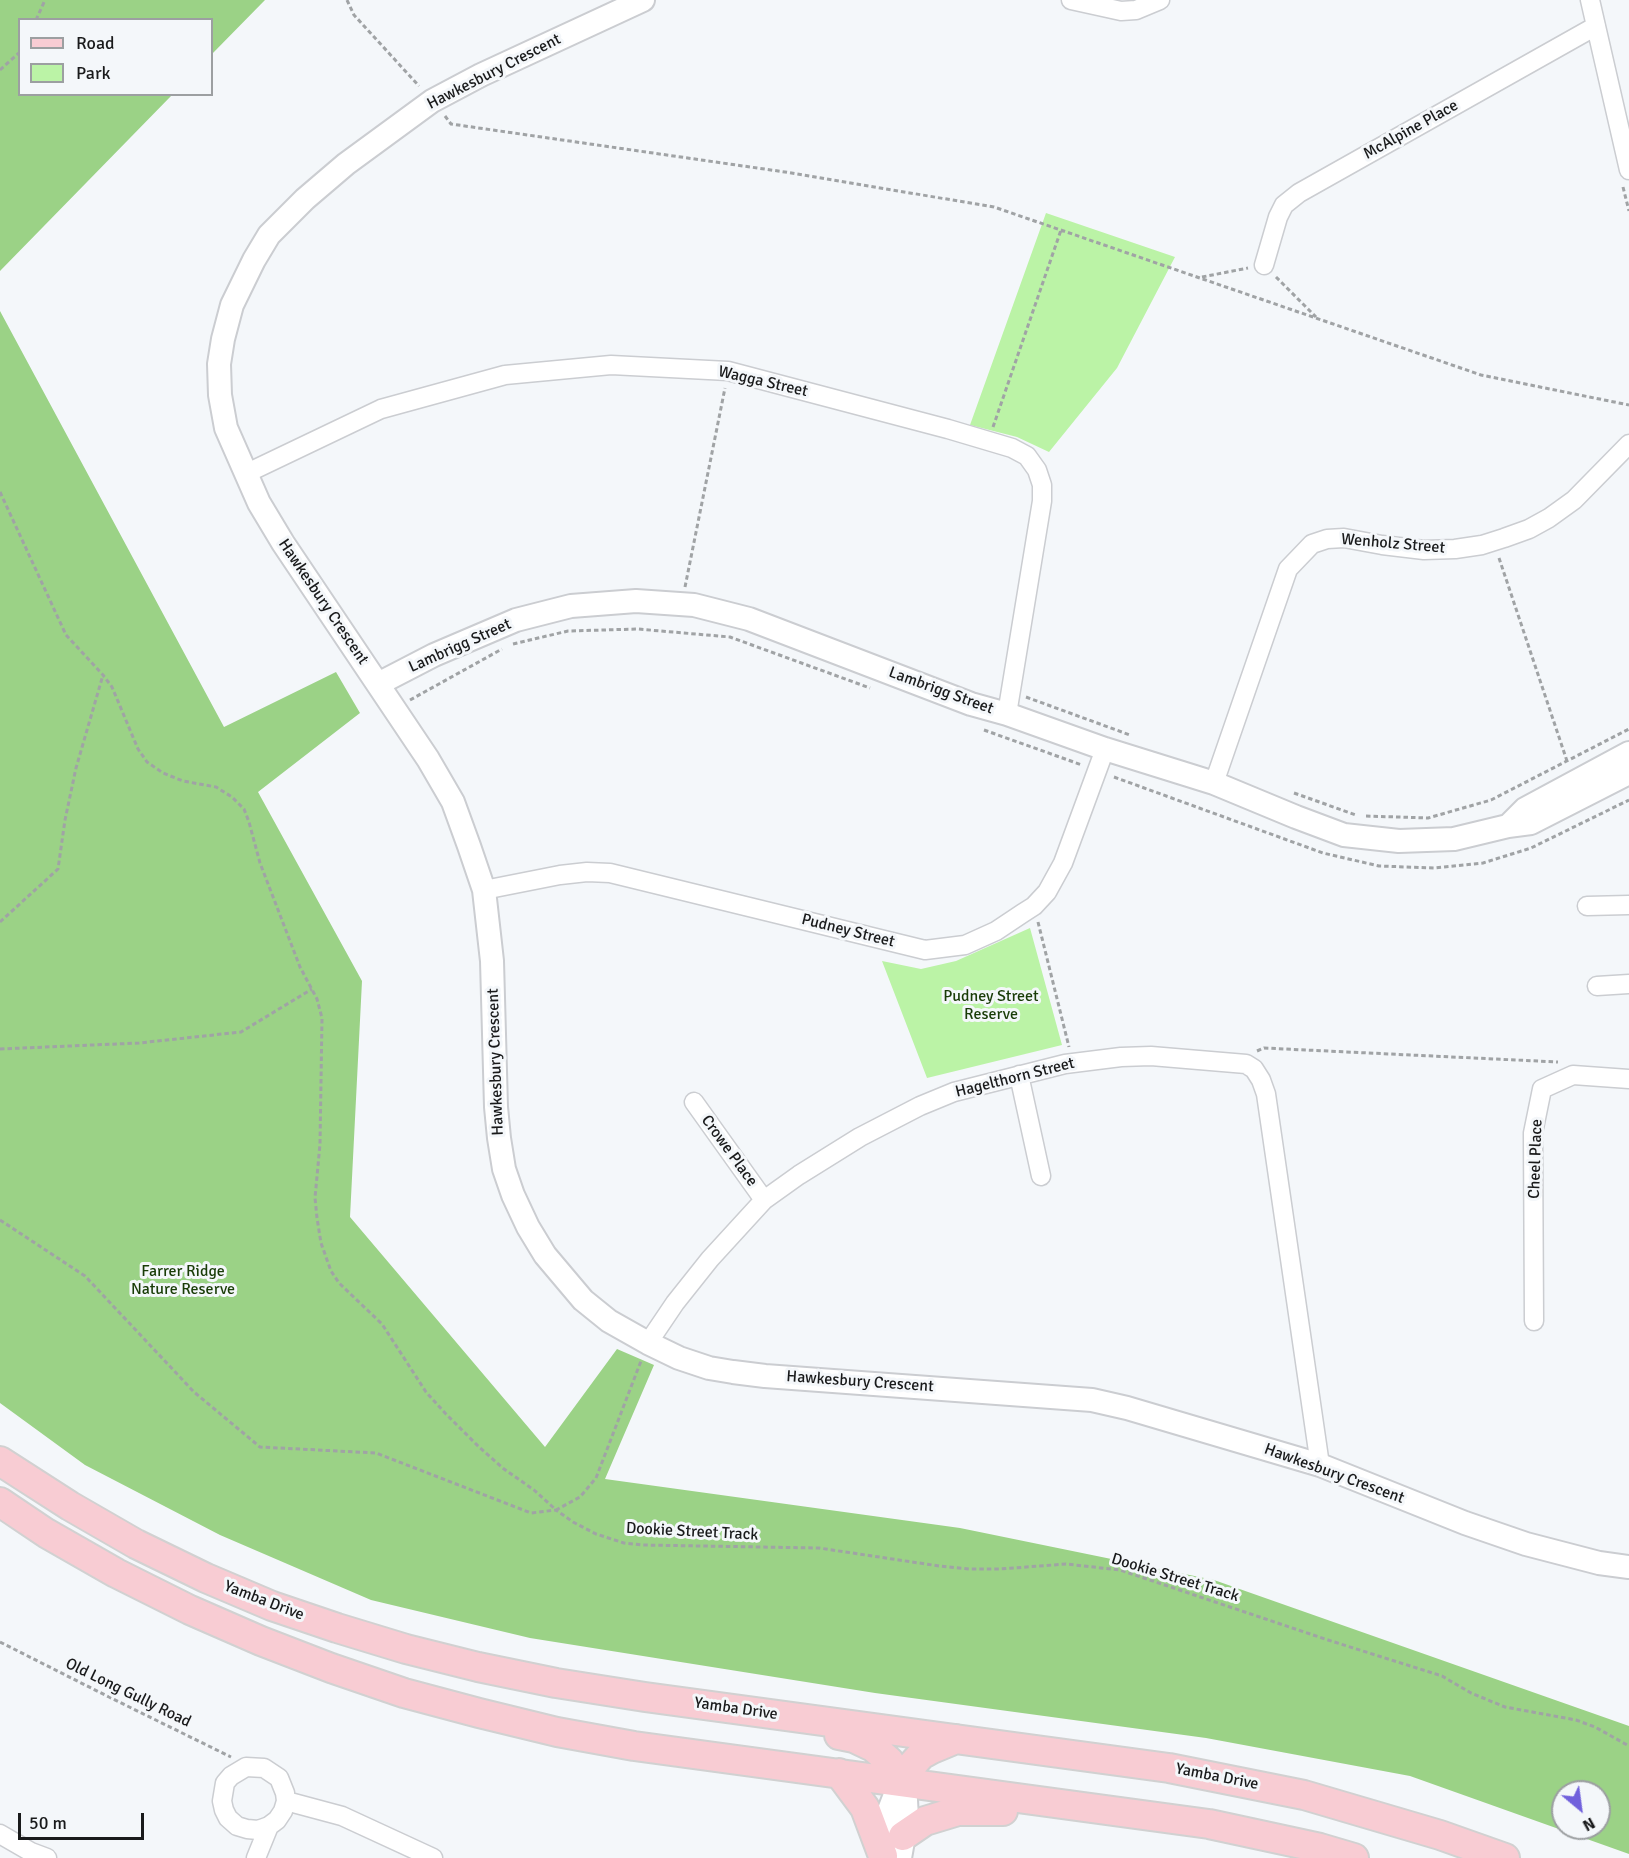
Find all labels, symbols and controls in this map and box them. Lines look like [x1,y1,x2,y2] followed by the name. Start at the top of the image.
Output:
[18,18,213,96] legend
[424,30,564,114] street label: Hawkesbury Crescent
[76,32,115,54] text: Road
[76,62,111,84] text: Park
[1360,96,1462,164] street label: McAlpine Place
[716,362,810,402] street label: Wagga Street
[1340,530,1446,558] street label: Wenholz Street
[274,535,372,669] street label: Hawkesbury Crescent
[406,615,514,677] street label: Lambrigg Street
[886,663,996,719] street label: Lambrigg Street
[799,910,897,952] street label: Pudney Street
[943,987,1039,1025] park label: Pudney Street Reserve
[484,988,508,1136] street label: Hawkesbury Crescent
[953,1054,1077,1102] street label: Hagelthorn Street
[697,1112,761,1190] street label: Crowe Place
[1525,1119,1547,1199] street label: Cheel Place
[131,1262,235,1300] park label: Farrer Ridge Nature Reserve
[786,1367,934,1397] street label: Hawkesbury Crescent
[1261,1440,1407,1508] street label: Hawkesbury Crescent
[625,1519,759,1545] street label: Dookie Street Track
[1109,1549,1241,1607] street label: Dookie Street Track
[221,1577,307,1625] street label: Yamba Drive
[62,1654,194,1732] street label: Old Long Gully Road
[693,1694,779,1724] street label: Yamba Drive
[1174,1760,1260,1794] street label: Yamba Drive
[1551,1780,1611,1840] north arrow
[21,1801,147,1839] scale bar
[29,1812,67,1834] text: 50 m
[1579,1813,1598,1835] text: N

